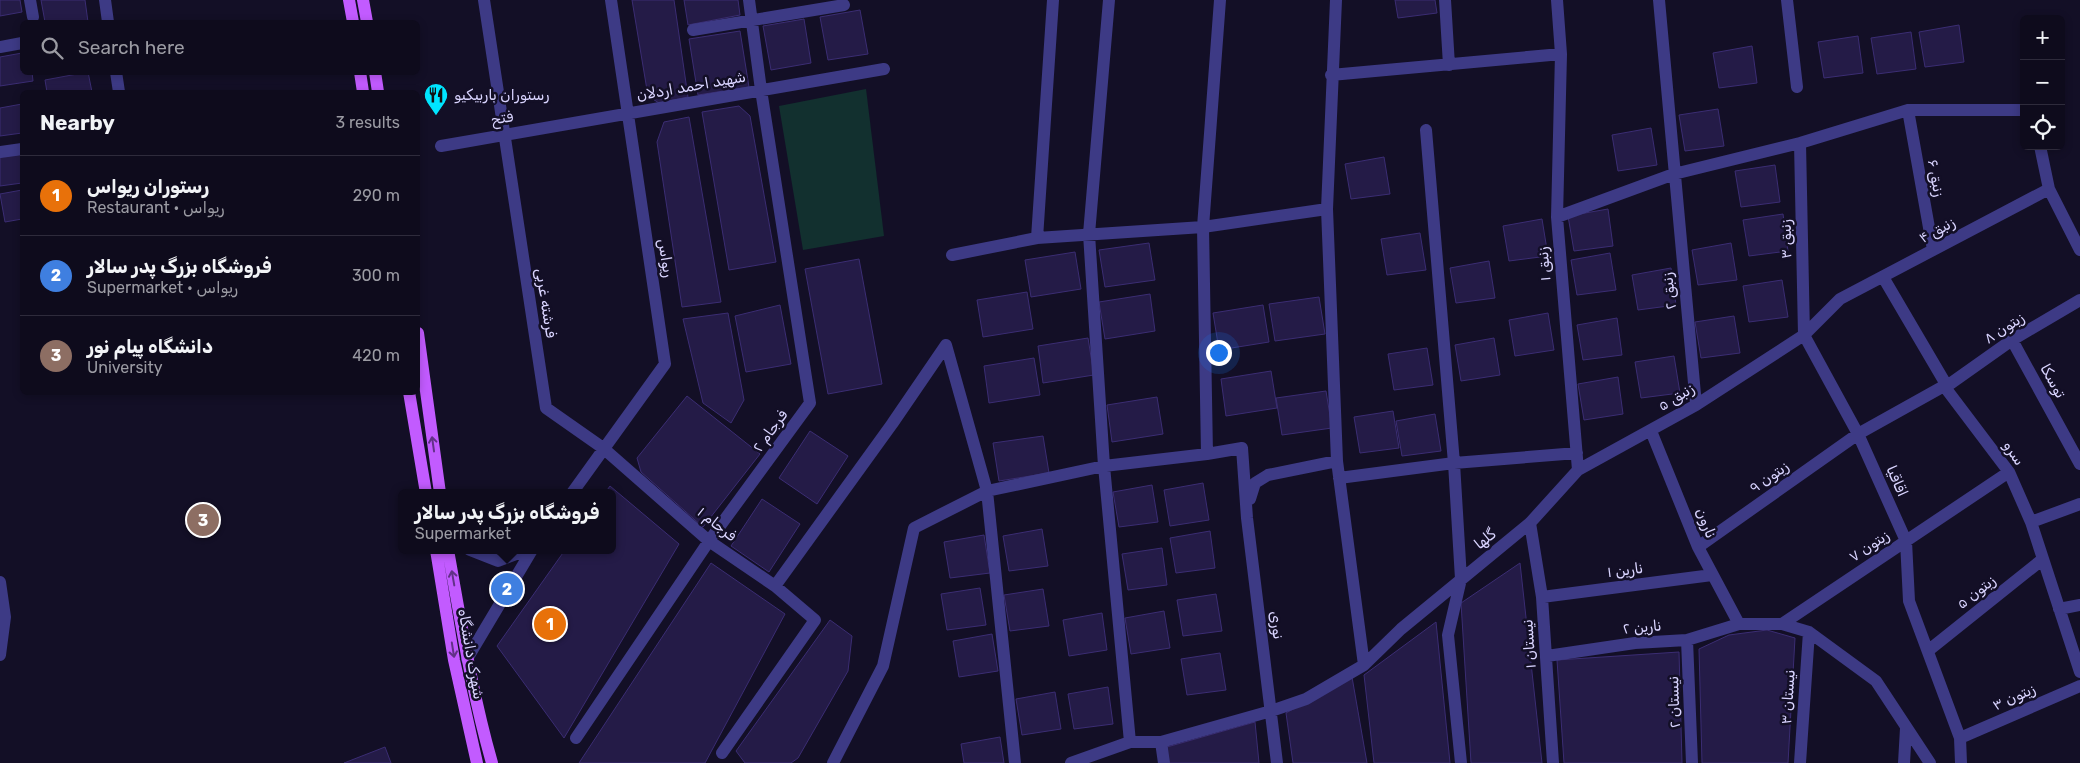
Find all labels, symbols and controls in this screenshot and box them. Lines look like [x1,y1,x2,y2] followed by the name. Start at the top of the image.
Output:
[2020,15,2065,150] map controls
[2020,15,2065,60] button: +
[20,20,420,75] search box
[38,34,66,62] icon: search
[78,36,185,59] text: Search here
[2020,60,2065,105] button: −
[635,68,747,104] street label: شهید احمد اردلان
[423,82,449,116] restaurant icon: رستوران باربیکیو
[454,86,550,104] place label: رستوران باربیکیو
[2020,105,2065,150] button: locate
[489,107,515,131] street label: فتح
[40,110,115,135] text: Nearby
[335,113,400,132] text: 3 results
[1924,158,1948,198] street label: زنبق ۶
[87,175,209,198] text: رستوران ریواس
[52,186,60,205] text: 1
[353,186,400,205] text: 290 m
[87,198,225,217] text: Restaurant · ریواس
[1916,213,1958,247] street label: زنبق ۴
[1777,219,1795,259] street label: زنبق ۳
[654,237,678,279] street label: ریواس
[1534,246,1554,282] street label: زنبق ۱
[87,255,272,278] text: فروشگاه بزرگ پدر سالار
[51,266,61,285] text: 2
[352,266,400,285] text: 300 m
[532,267,560,339] street label: فرشته غربی
[1658,271,1680,310] street label: زنبق ۲
[87,278,238,297] text: Supermarket · ریواس
[1980,308,2028,348] street label: زیتون ۸
[87,335,213,358] text: دانشگاه پیام نور
[1206,340,1232,366] your location
[51,346,61,365] text: 3
[352,346,400,365] text: 420 m
[87,358,163,377] text: University
[2036,361,2070,401] street label: توسکا
[1655,379,1698,415] street label: زنبق ۵
[749,406,792,456] street label: فرجام ۲
[428,437,438,453] one-way arrow
[1998,437,2029,469] street label: سرو
[1746,457,1792,497] street label: زیتون ۹
[1882,463,1912,499] street label: اقاقیا
[398,489,616,554] popup
[187,501,219,539] pin: 3
[415,501,599,524] text: فروشگاه بزرگ پدر سالار
[693,503,740,546] street label: فرجام ۱
[1691,505,1720,541] street label: نارون
[415,524,511,543] text: Supermarket
[1470,525,1500,553] street label: گلها
[1845,526,1893,566] street label: زیتون ۷
[1606,559,1644,581] street label: نارین ۱
[491,570,523,608] pin: 2
[448,571,458,587] one-way arrow
[1953,571,1999,613] street label: زیتون ۵
[534,605,566,643] pin: 1
[454,607,488,701] street label: شهرک دانشگاه
[1266,610,1288,640] street label: نوری
[1622,616,1662,638] street label: نارین ۲
[1518,619,1540,669] street label: نیستان ۱
[448,642,458,658] one-way arrow
[1777,669,1799,725] street label: نیستان ۳
[1664,676,1684,728] street label: نیستان ۲
[1990,680,2038,714] street label: زیتون ۳

